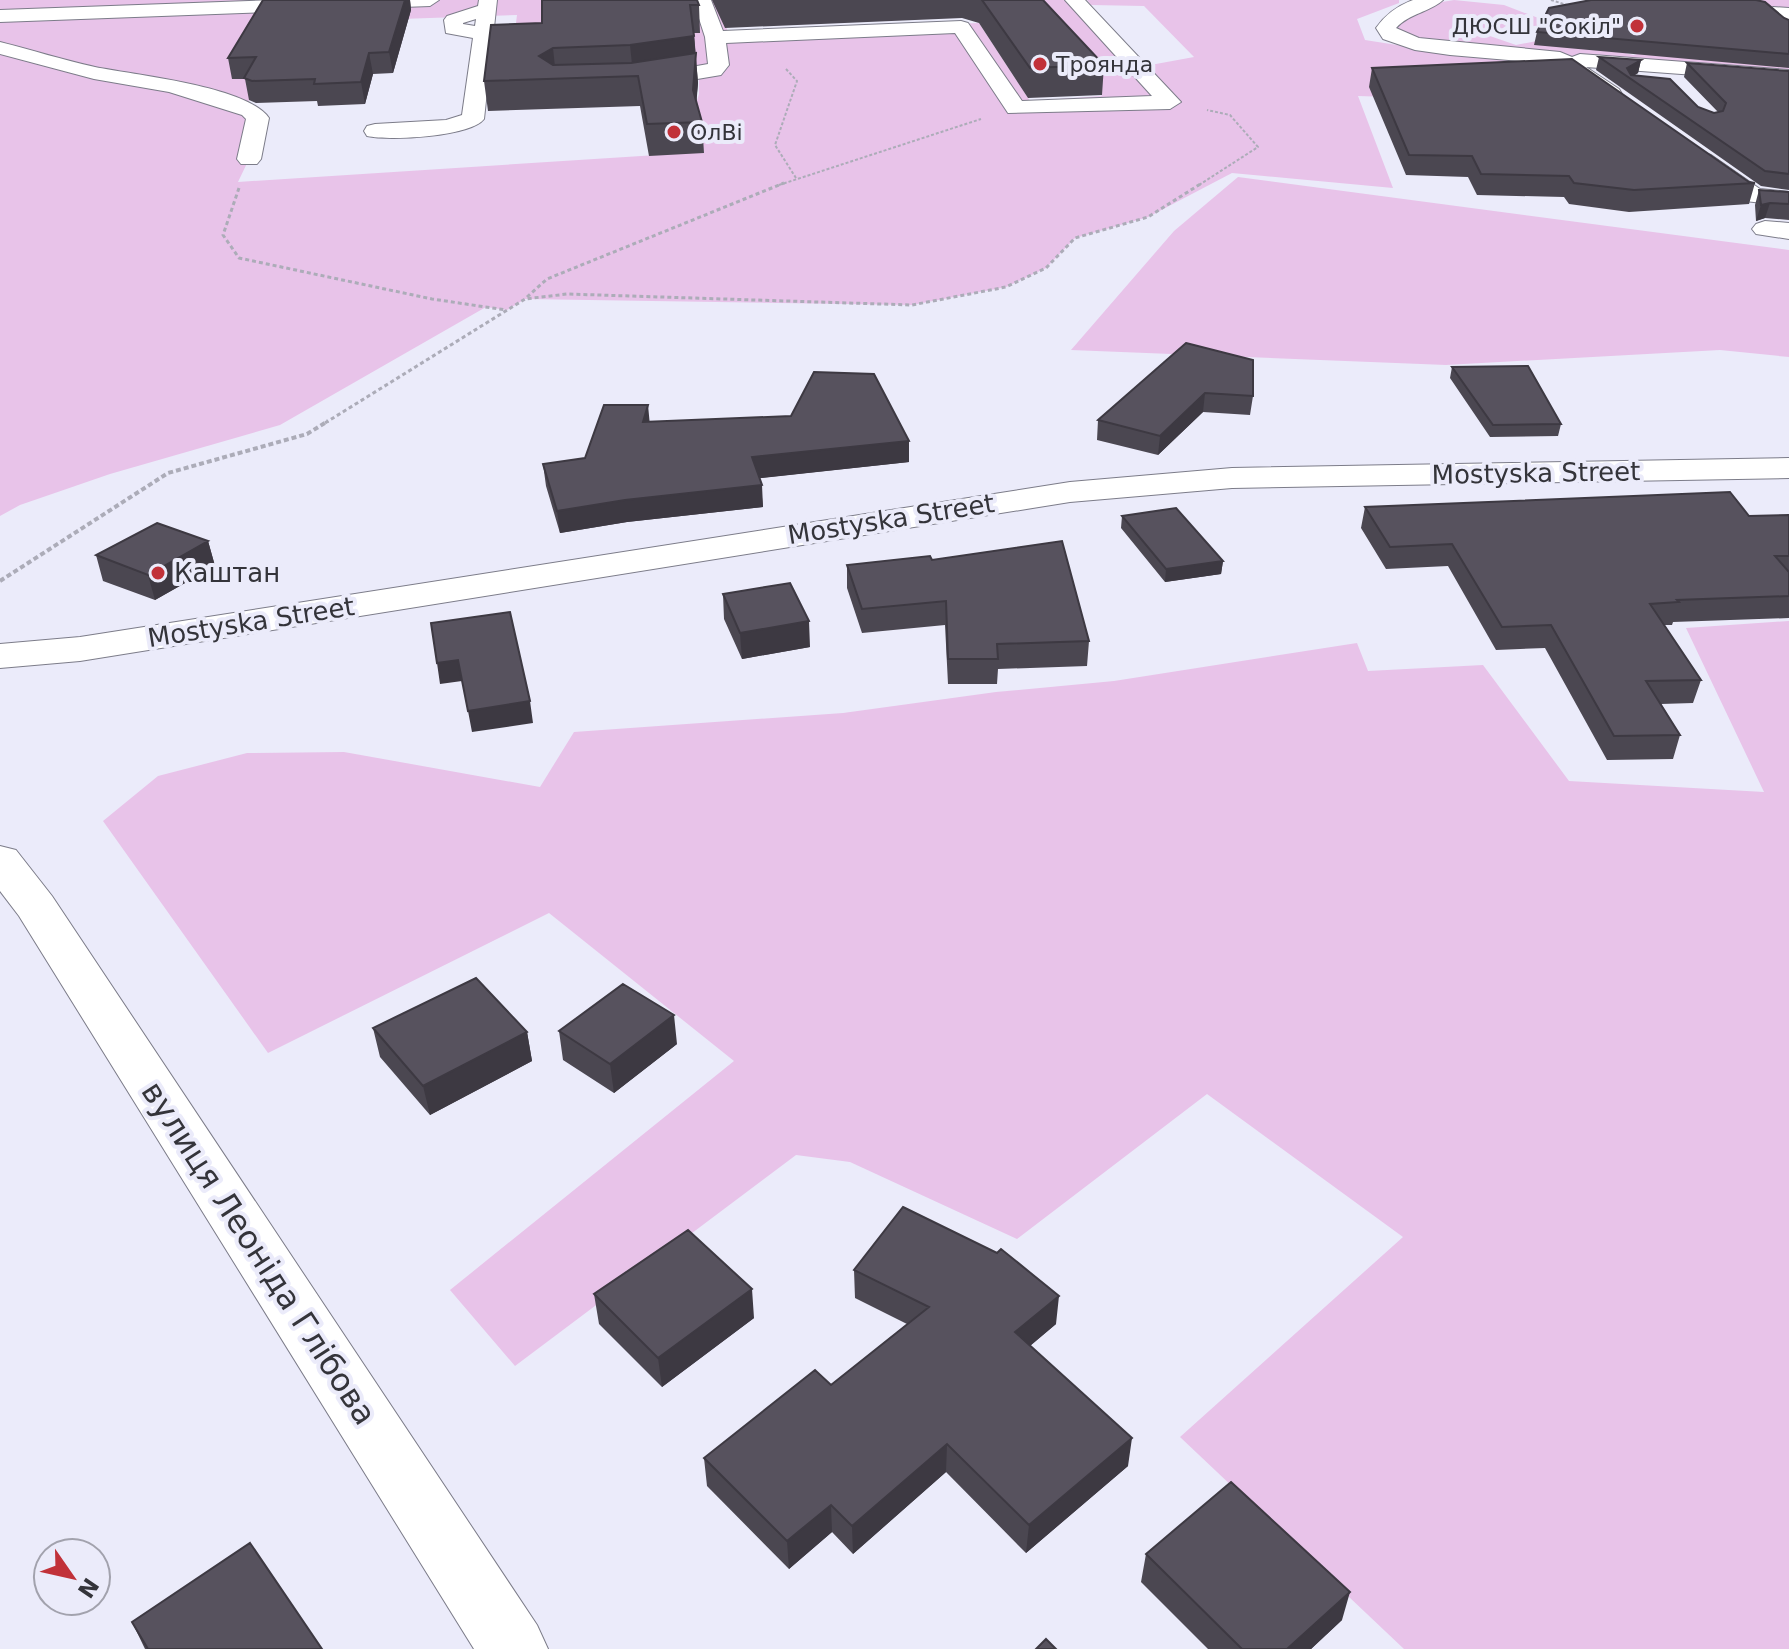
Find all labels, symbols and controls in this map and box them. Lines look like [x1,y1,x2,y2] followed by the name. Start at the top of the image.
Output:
[1452,14,1621,39] place label: ДЮСШ "Сокіл"
[1628,17,1646,35] marker: ДЮСШ "Сокіл"
[1055,52,1153,77] place label: Троянда
[1031,55,1049,73] marker: Троянда
[690,120,743,145] place label: ОлВі
[665,123,683,141] marker: ОлВі
[1431,456,1641,490] street label: Mostyska Street
[786,488,996,550] street label: Mostyska Street
[174,558,280,588] place label: Каштан
[149,564,167,582] marker: Каштан
[146,591,356,653] street label: Mostyska Street
[134,1074,384,1432] street label: вулиця Леоніда Глібова
[32,1537,112,1617] north arrow
[73,1573,104,1603] text: N

